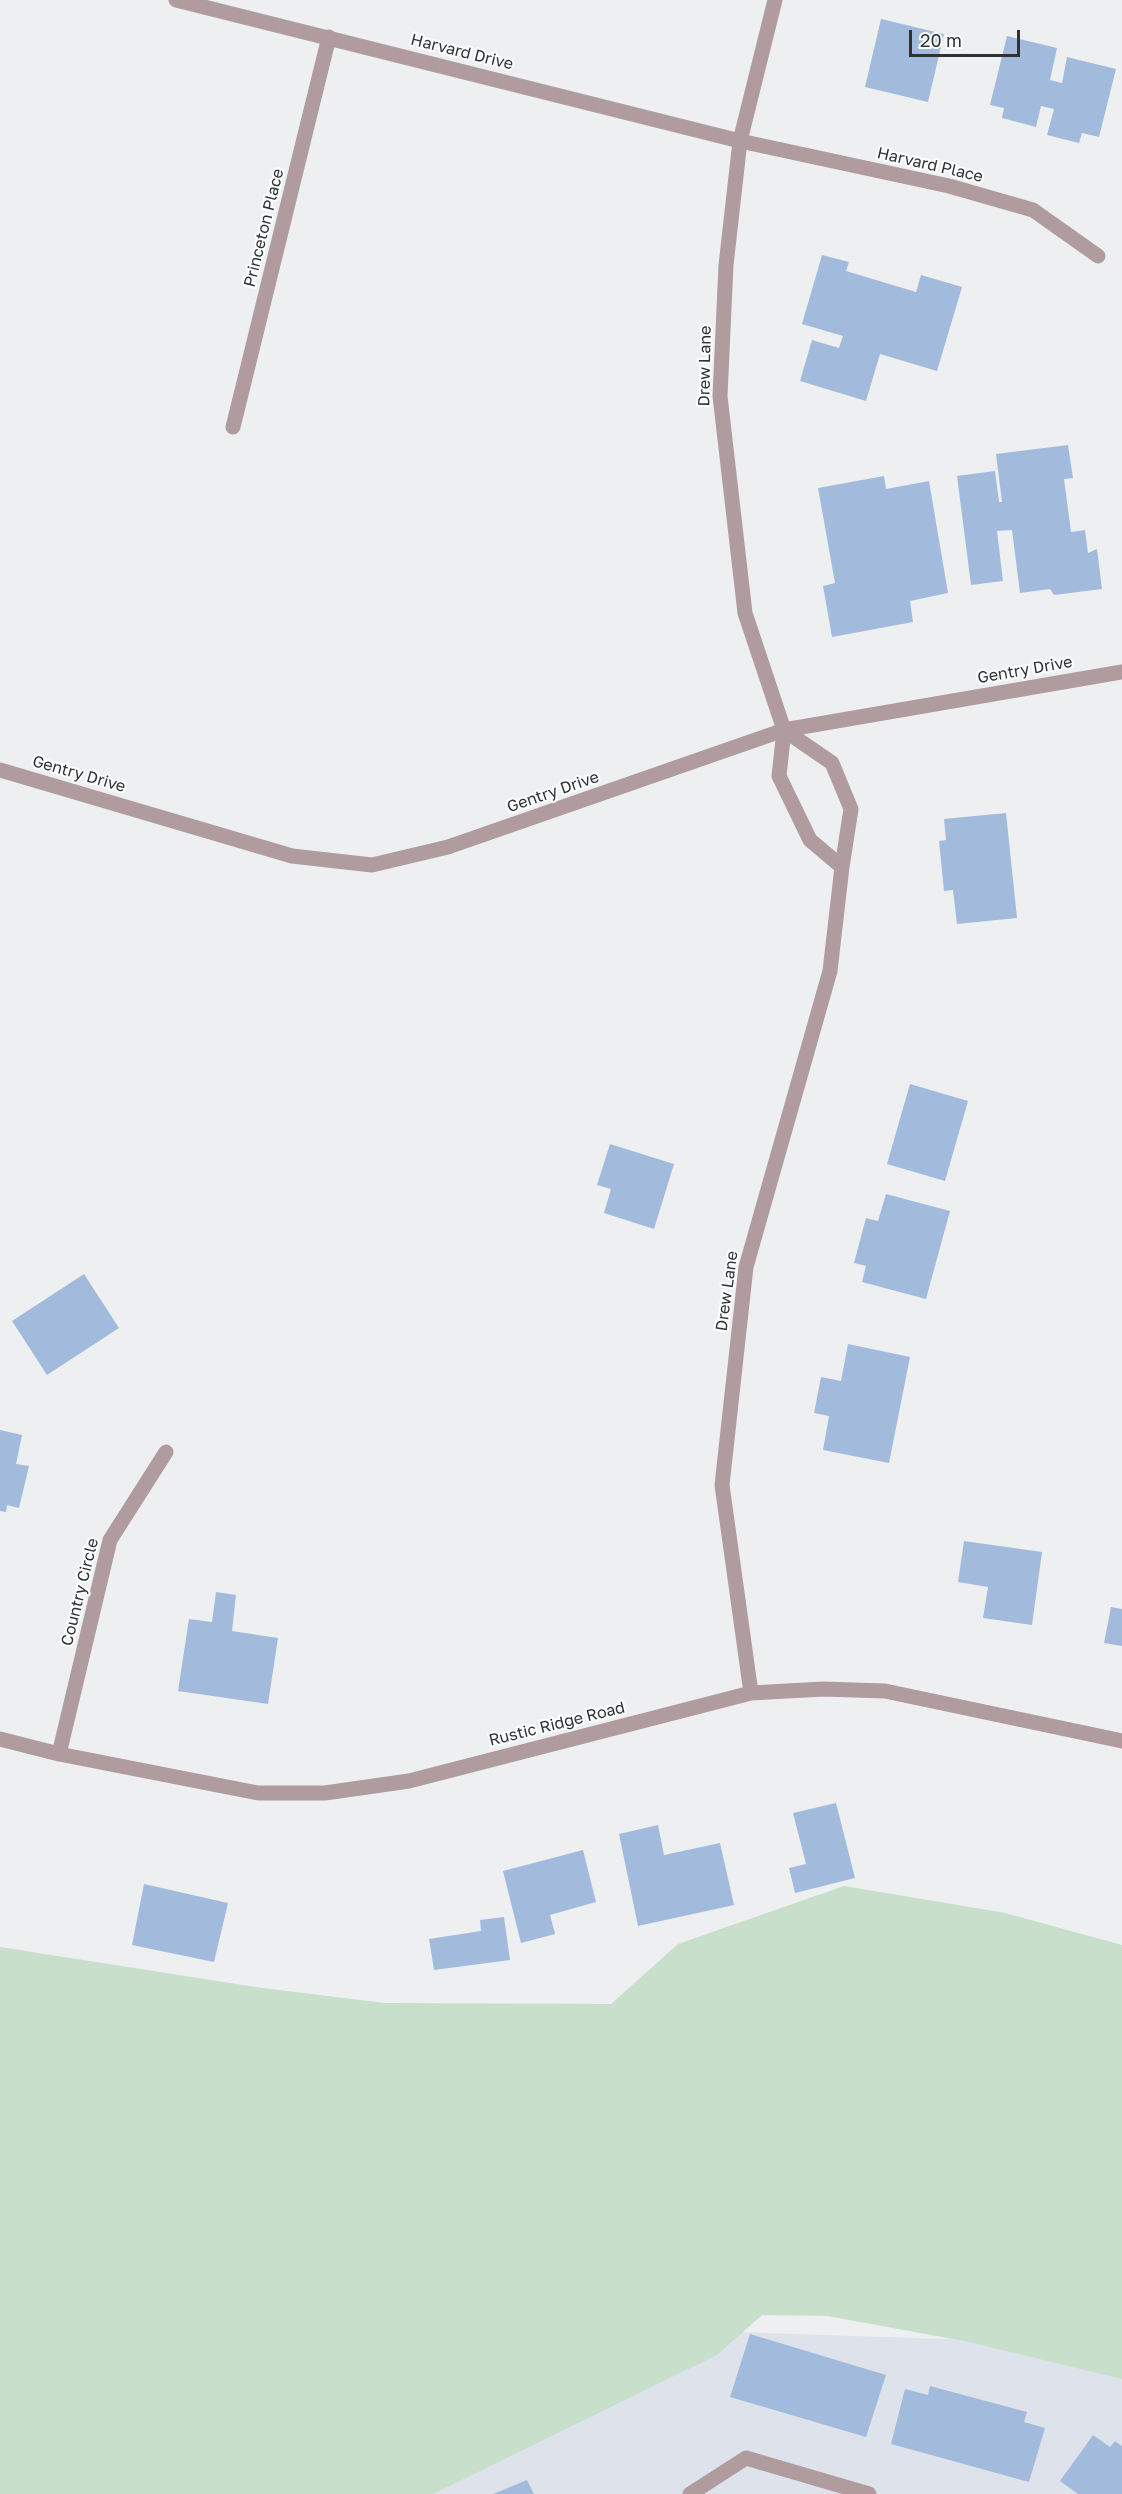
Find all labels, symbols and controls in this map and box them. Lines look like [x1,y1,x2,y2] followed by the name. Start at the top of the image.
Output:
[912,18,1023,56] scale bar
[920,29,962,51] text: 20 m
[409,30,515,74] street label: Harvard Drive
[875,143,985,187] street label: Harvard Place
[240,167,288,289] street label: Princeton Place
[695,325,715,407] street label: Drew Lane
[976,652,1074,688] street label: Gentry Drive
[30,752,128,796] street label: Gentry Drive
[505,767,601,817] street label: Gentry Drive
[712,1250,742,1332] street label: Drew Lane
[57,1536,103,1648] street label: Country Circle
[487,1698,627,1750] street label: Rustic Ridge Road

